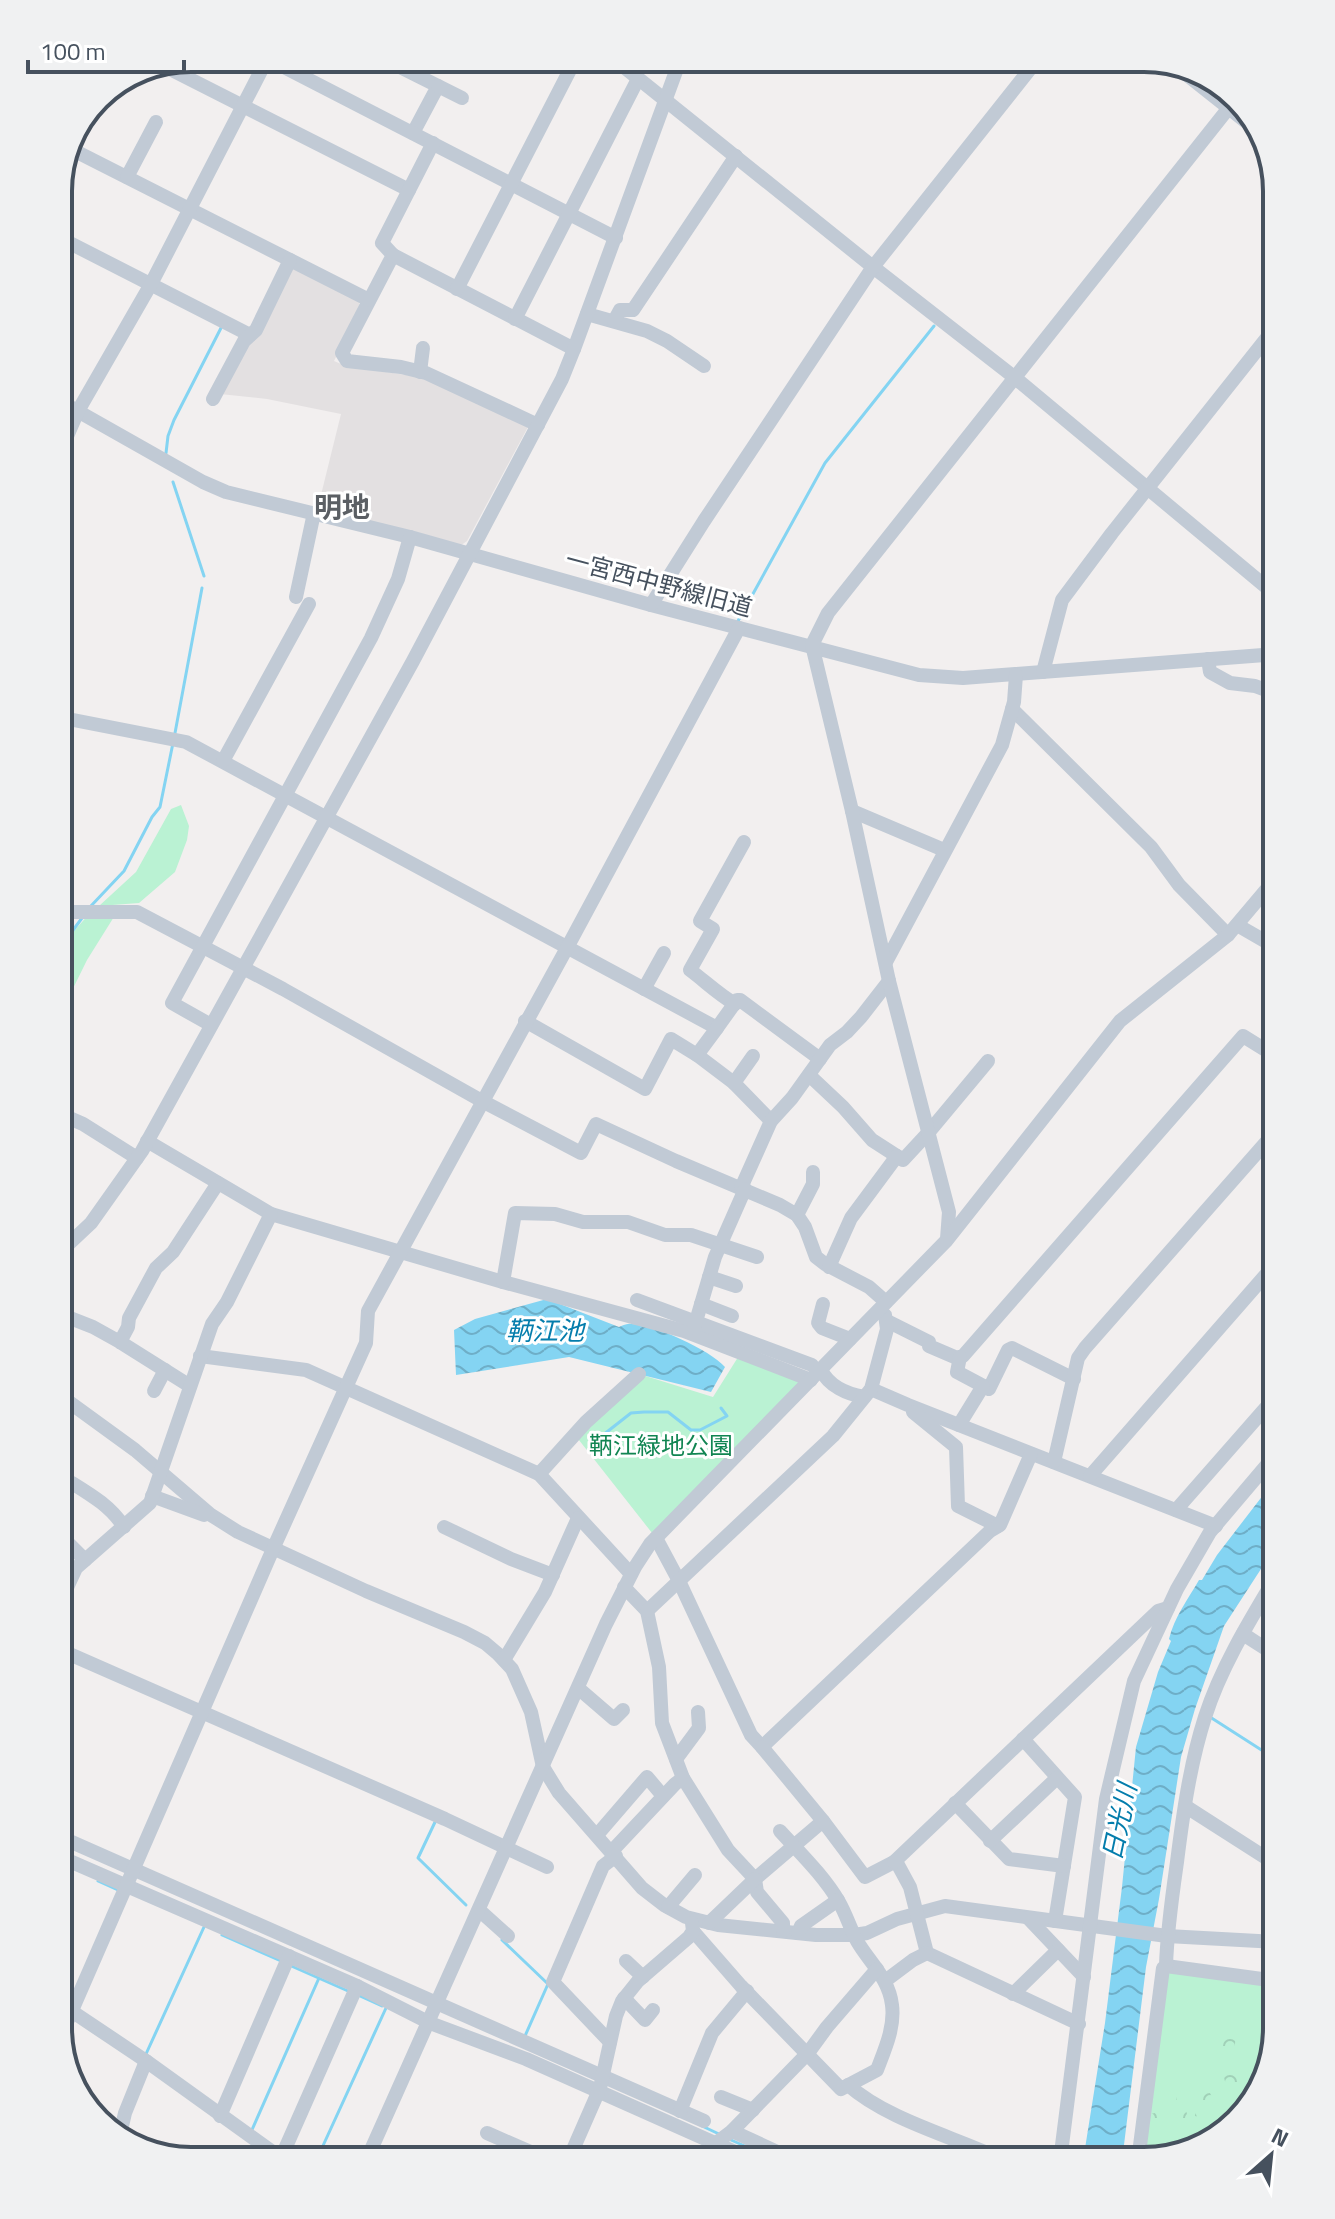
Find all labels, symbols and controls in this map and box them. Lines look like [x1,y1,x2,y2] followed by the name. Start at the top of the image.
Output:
[28,24,184,74] scale bar
[40,33,106,69] text: 100 m
[314,485,370,528] district label: 明地
[562,541,756,625] street label: 一宮西中野線旧道
[506,1311,587,1350] water label: 鞆江池
[589,1427,733,1463] park label: 鞆江緑地公園
[1092,1777,1147,1864] water label: 日光川
[1231,2115,1311,2195] north arrow
[1266,2119,1295,2156] text: N

